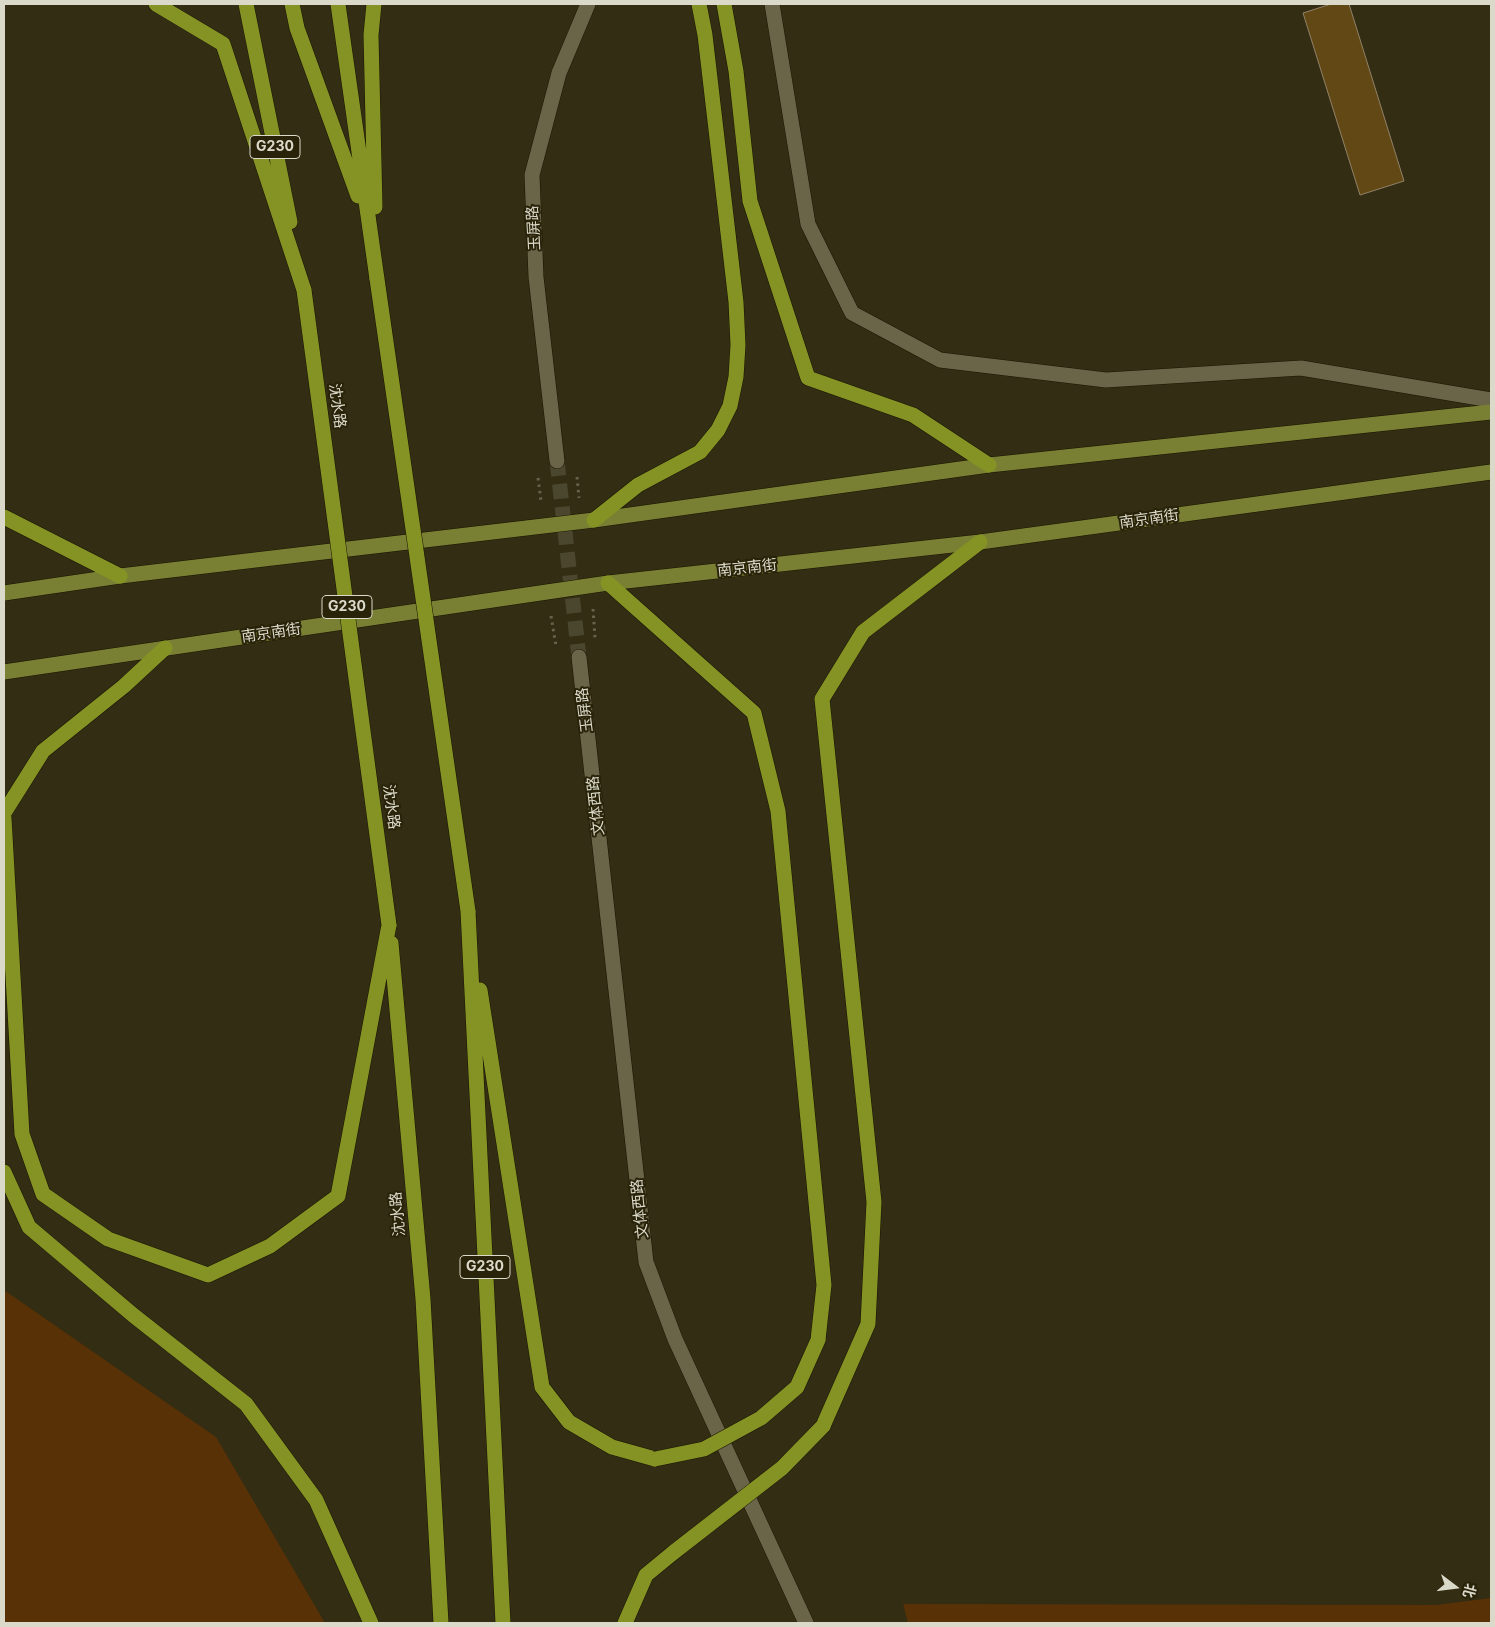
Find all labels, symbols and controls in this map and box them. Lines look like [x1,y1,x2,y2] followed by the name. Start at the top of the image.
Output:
[250,136,300,158] road number: G230
[524,205,544,251] street label: 玉屏路
[325,382,349,430] street label: 沈水路
[1118,506,1180,532] street label: 南京南街
[716,556,778,580] street label: 南京南街
[322,596,372,618] road number: G230
[240,620,302,646] street label: 南京南街
[573,687,597,733] street label: 玉屏路
[584,775,608,837] street label: 文体西路
[379,783,403,831] street label: 沈水路
[628,1178,652,1240] street label: 文体西路
[387,1191,409,1237] street label: 沈水路
[460,1256,510,1278] road number: G230
[1430,1562,1480,1612] north arrow
[1460,1582,1480,1600] text: 北

